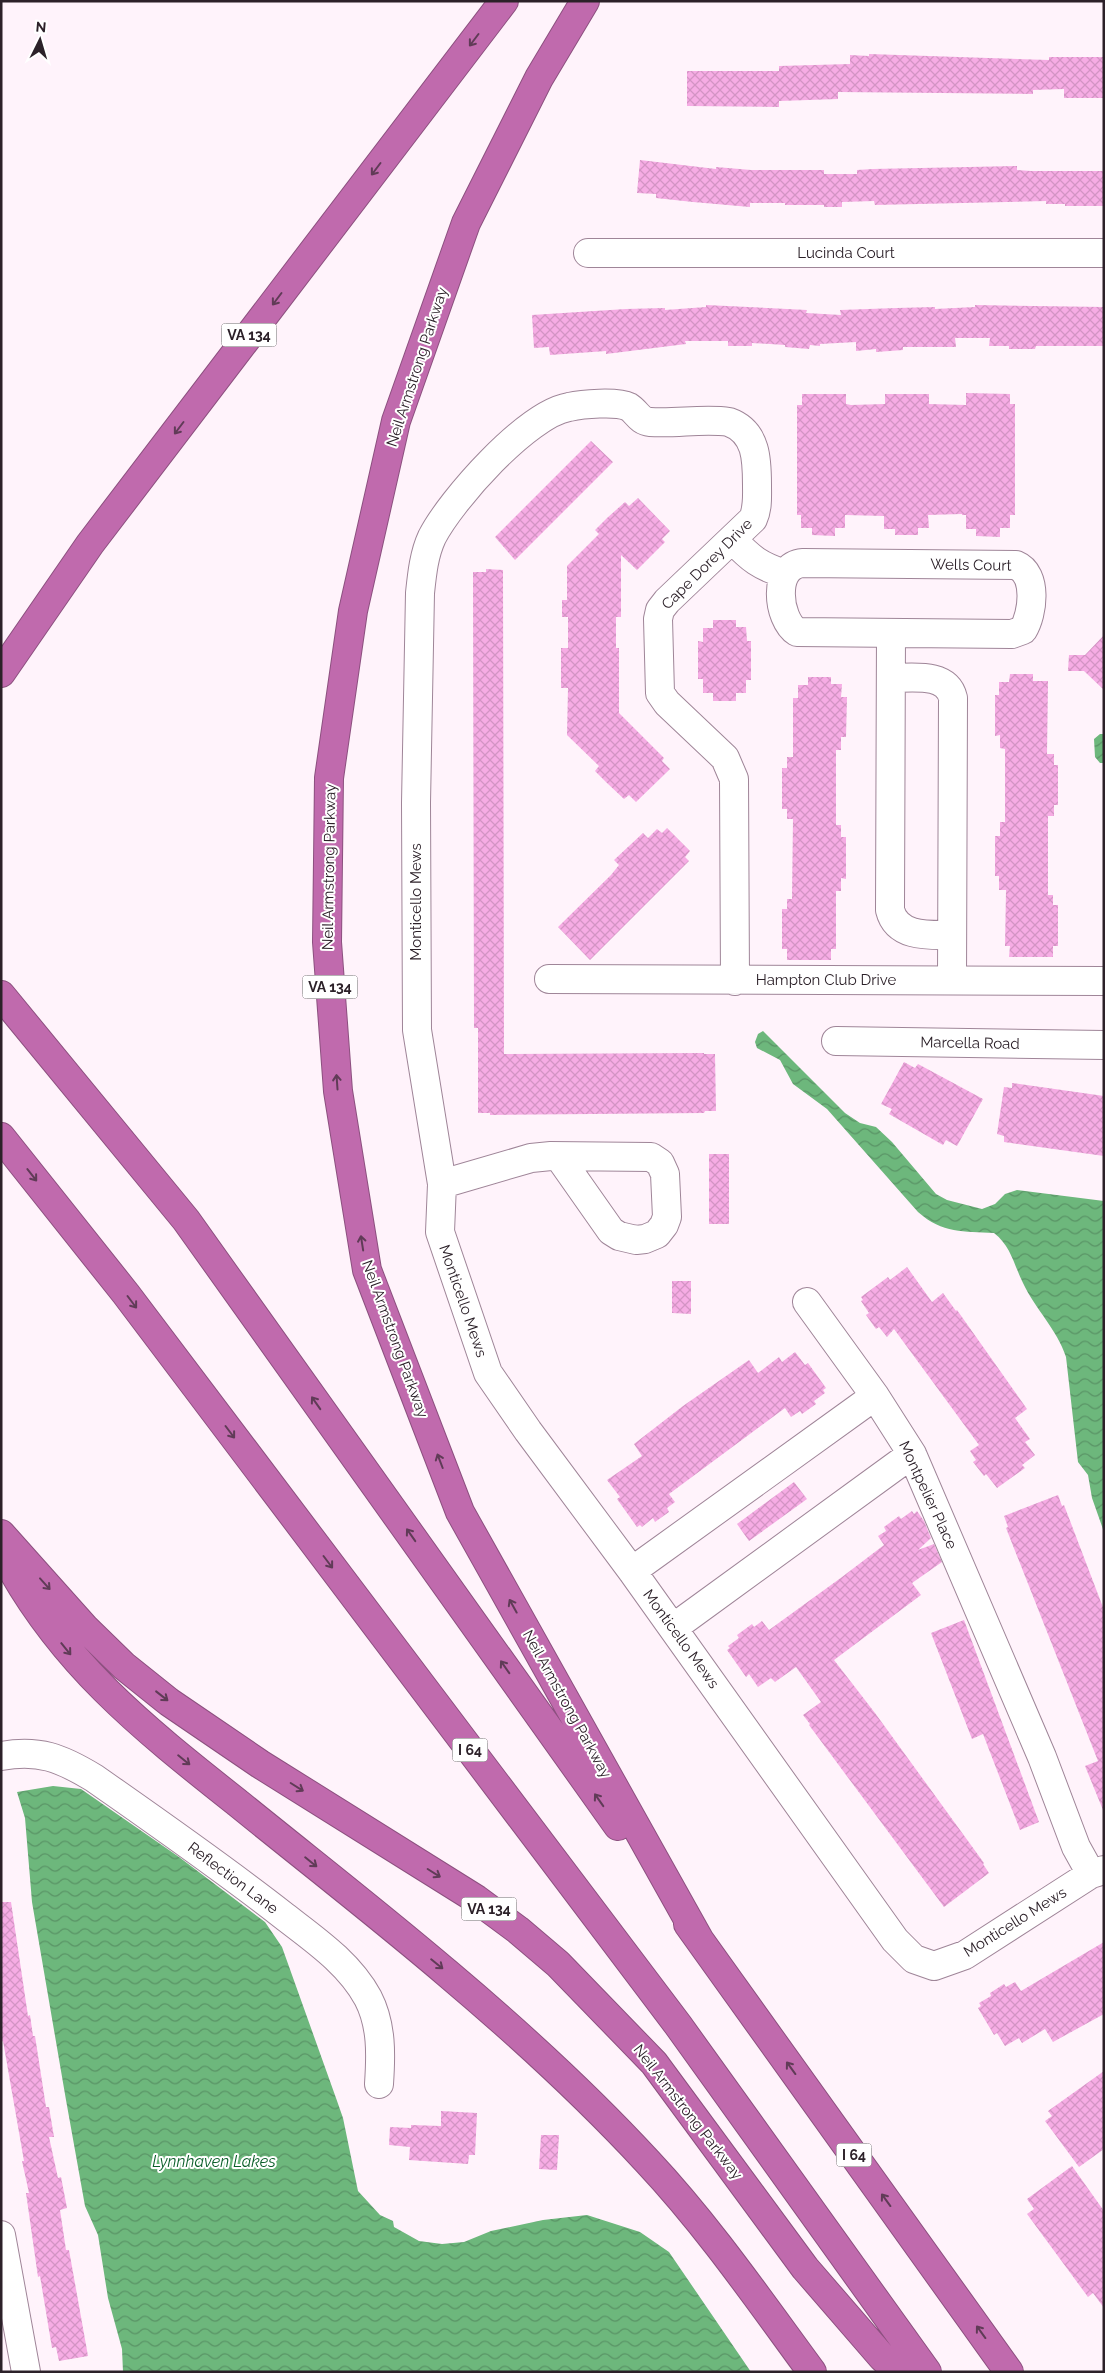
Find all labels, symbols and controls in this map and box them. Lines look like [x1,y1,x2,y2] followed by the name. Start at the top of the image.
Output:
[15,15,65,65] north arrow
[35,19,47,35] text: N
[469,33,479,47] one-way arrow
[370,162,381,175] one-way arrow
[797,244,895,262] street label: Lucinda Court
[383,285,451,449] street label: Neil Armstrong Parkway
[272,292,283,305] one-way arrow
[222,324,276,346] road number: VA 134
[173,421,184,434] one-way arrow
[658,515,756,613] street label: Cape Dorey Drive
[930,555,1012,575] street label: Wells Court
[319,784,339,950] street label: Neil Armstrong Parkway
[407,843,425,961] street label: Monticello Mews
[756,971,897,989] street label: Hampton Club Drive
[302,976,358,999] road number: VA 134
[920,1033,1020,1053] street label: Marcella Road
[332,1074,342,1090] one-way arrow
[26,1168,37,1181] one-way arrow
[357,1235,367,1251] one-way arrow
[435,1242,491,1360] street label: Monticello Mews
[358,1258,432,1420] street label: Neil Armstrong Parkway
[127,1295,138,1308] one-way arrow
[311,1396,321,1410] one-way arrow
[225,1425,236,1438] one-way arrow
[895,1438,961,1552] street label: Montpelier Place
[435,1454,444,1469] one-way arrow
[405,1529,416,1542] one-way arrow
[323,1555,334,1568] one-way arrow
[39,1578,51,1591] one-way arrow
[639,1586,723,1692] street label: Monticello Mews
[507,1599,517,1614] one-way arrow
[519,1627,615,1781] street label: Neil Armstrong Parkway
[60,1642,71,1655] one-way arrow
[500,1660,510,1674] one-way arrow
[155,1691,168,1702] one-way arrow
[452,1738,488,1762] road number: I 64
[177,1755,190,1766] one-way arrow
[290,1781,304,1792] one-way arrow
[594,1793,604,1807] one-way arrow
[184,1838,282,1918] street label: Reflection Lane
[304,1856,317,1867] one-way arrow
[427,1868,441,1878] one-way arrow
[960,1883,1070,1961] street label: Monticello Mews
[462,1898,516,1920] road number: VA 134
[430,1958,443,1969] one-way arrow
[630,2041,746,2183] street label: Neil Armstrong Parkway
[786,2061,796,2075] one-way arrow
[836,2144,872,2166] road number: I 64
[152,2152,276,2171] water label: Lynnhaven Lakes
[881,2193,891,2207] one-way arrow
[976,2325,986,2339] one-way arrow

